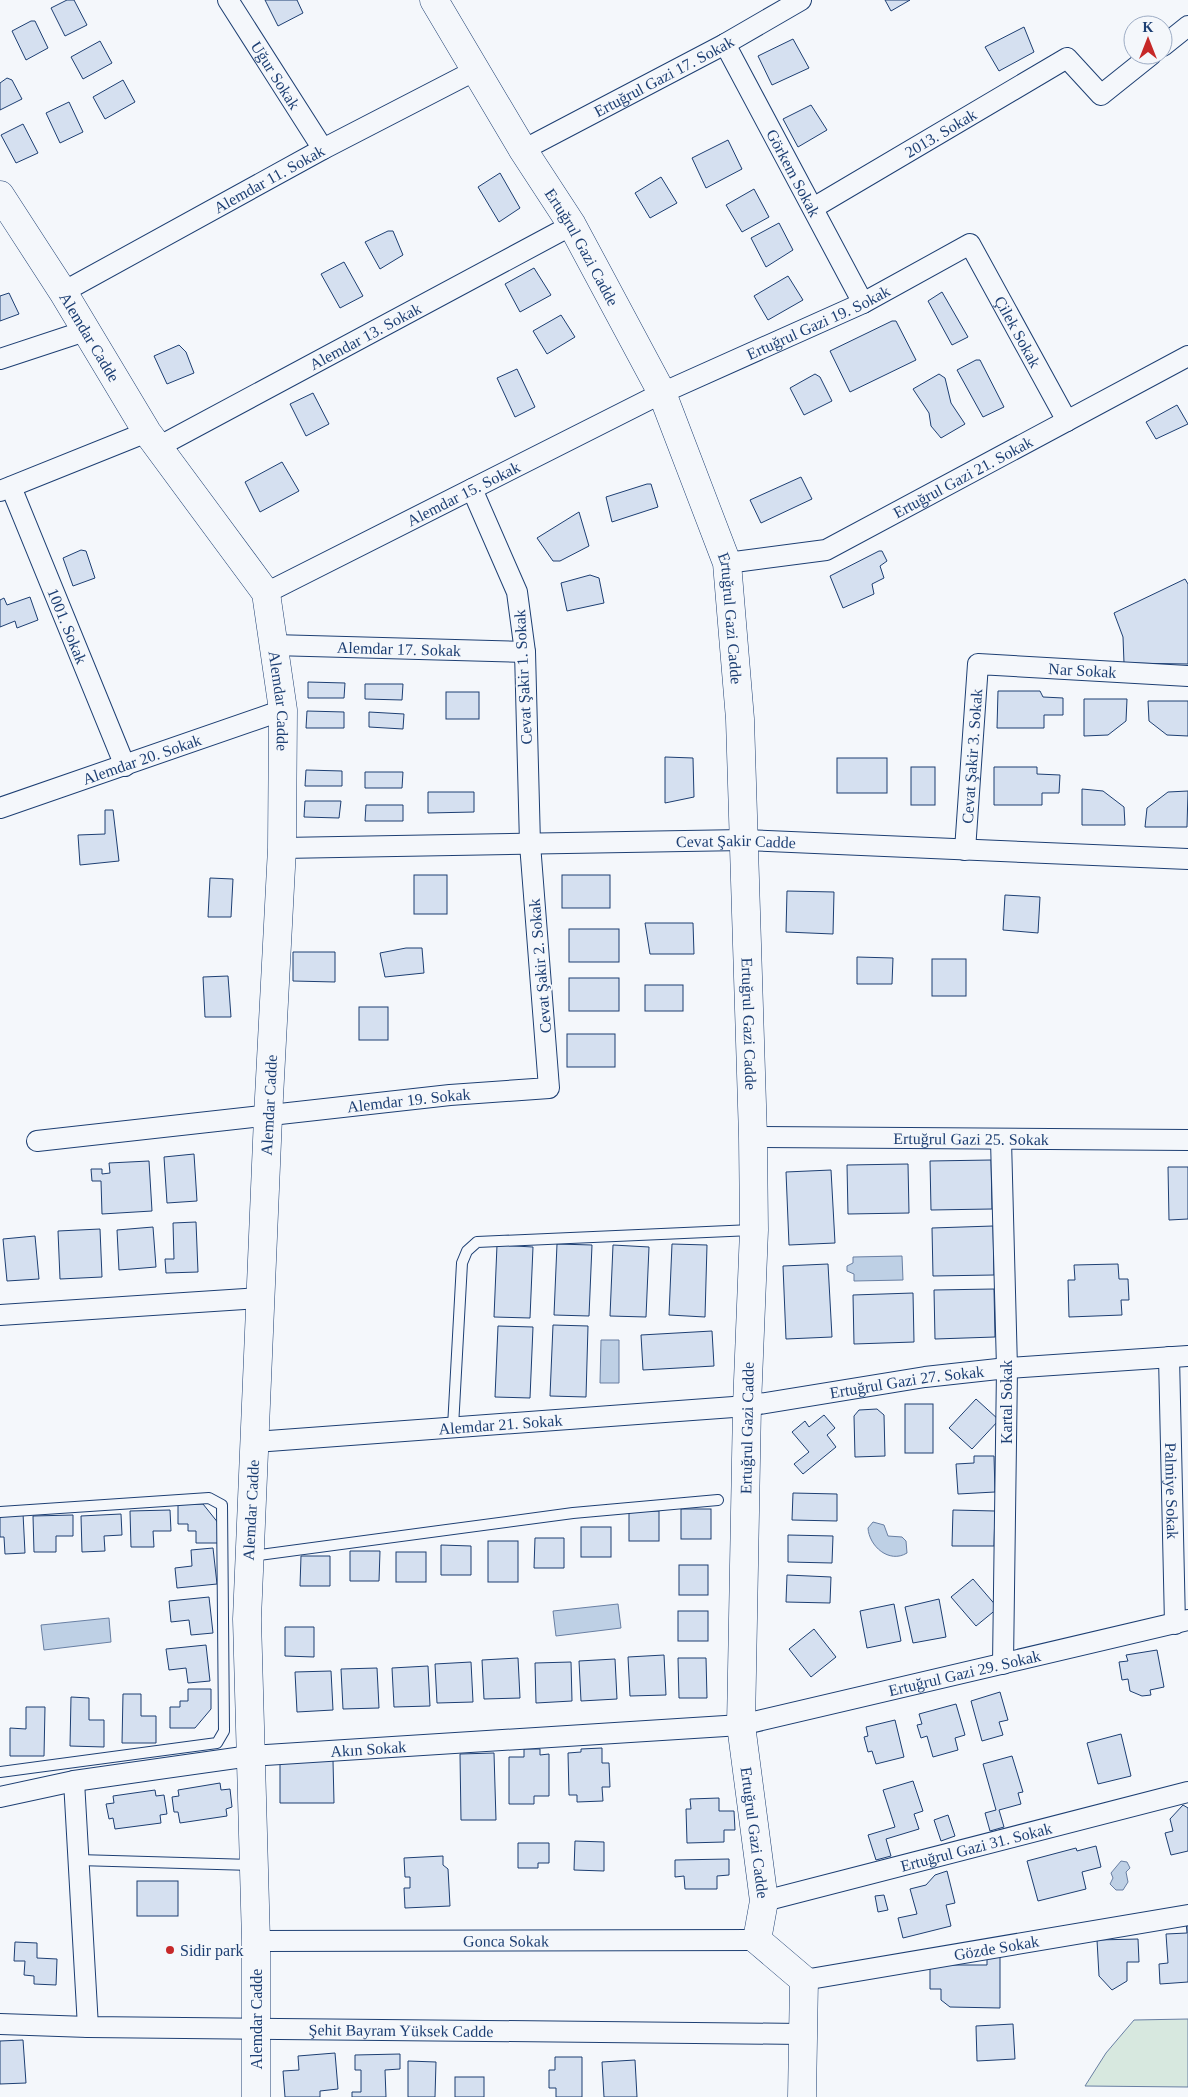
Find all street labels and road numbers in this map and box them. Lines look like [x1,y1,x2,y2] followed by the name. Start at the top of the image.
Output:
[591,32,737,120] street label: Ertuğrul Gazi 17. Sokak
[248,38,304,112] street label: Uğur Sokak
[902,105,979,160] street label: 2013. Sokak
[763,126,824,219] street label: Görkem Sokak
[211,142,327,216] street label: Alemdar 11. Sokak
[542,185,622,309] street label: Ertuğrul Gazi Cadde
[744,282,892,363] street label: Ertuğrul Gazi 19. Sokak
[57,289,123,385] street label: Alemdar Cadde
[991,293,1044,370] street label: Çilek Sokak
[306,299,424,373] street label: Alemdar 13. Sokak
[890,432,1035,521] street label: Ertuğrul Gazi 21. Sokak
[404,458,522,529] street label: Alemdar 15. Sokak
[715,550,746,685] street label: Ertuğrul Gazi Cadde
[45,586,91,666] street label: 1001. Sokak
[511,609,536,745] street label: Cevat Şakir 1. Sokak
[337,638,461,659] street label: Alemdar 17. Sokak
[266,650,291,751] street label: Alemdar Cadde
[1048,660,1117,680] street label: Nar Sokak
[958,688,985,824] street label: Cevat Şakir 3. Sokak
[80,731,203,787] street label: Alemdar 20. Sokak
[676,831,796,851] street label: Cevat Şakir Cadde
[526,898,555,1034] street label: Cevat Şakir 2. Sokak
[739,957,760,1090] street label: Ertuğrul Gazi Cadde
[258,1054,280,1156] street label: Alemdar Cadde
[346,1085,471,1115] street label: Alemdar 19. Sokak
[893,1129,1049,1148] street label: Ertuğrul Gazi 25. Sokak
[998,1360,1015,1444] street label: Kartal Sokak
[737,1362,758,1494] street label: Ertuğrul Gazi Cadde
[828,1362,985,1401] street label: Ertuğrul Gazi 27. Sokak
[438,1411,563,1437] street label: Alemdar 21. Sokak
[1162,1443,1182,1539] street label: Palmiye Sokak
[240,1459,262,1561] street label: Alemdar Cadde
[887,1646,1042,1699] street label: Ertuğrul Gazi 29. Sokak
[330,1738,407,1759] street label: Akın Sokak
[738,1766,772,1899] street label: Ertuğrul Gazi Cadde
[899,1819,1054,1874] street label: Ertuğrul Gazi 31. Sokak
[463,1932,549,1949] street label: Gonca Sokak
[953,1932,1040,1963] street label: Gözde Sokak
[248,1969,265,2069] street label: Alemdar Cadde
[308,2021,493,2039] street label: Şehit Bayram Yüksek Cadde

